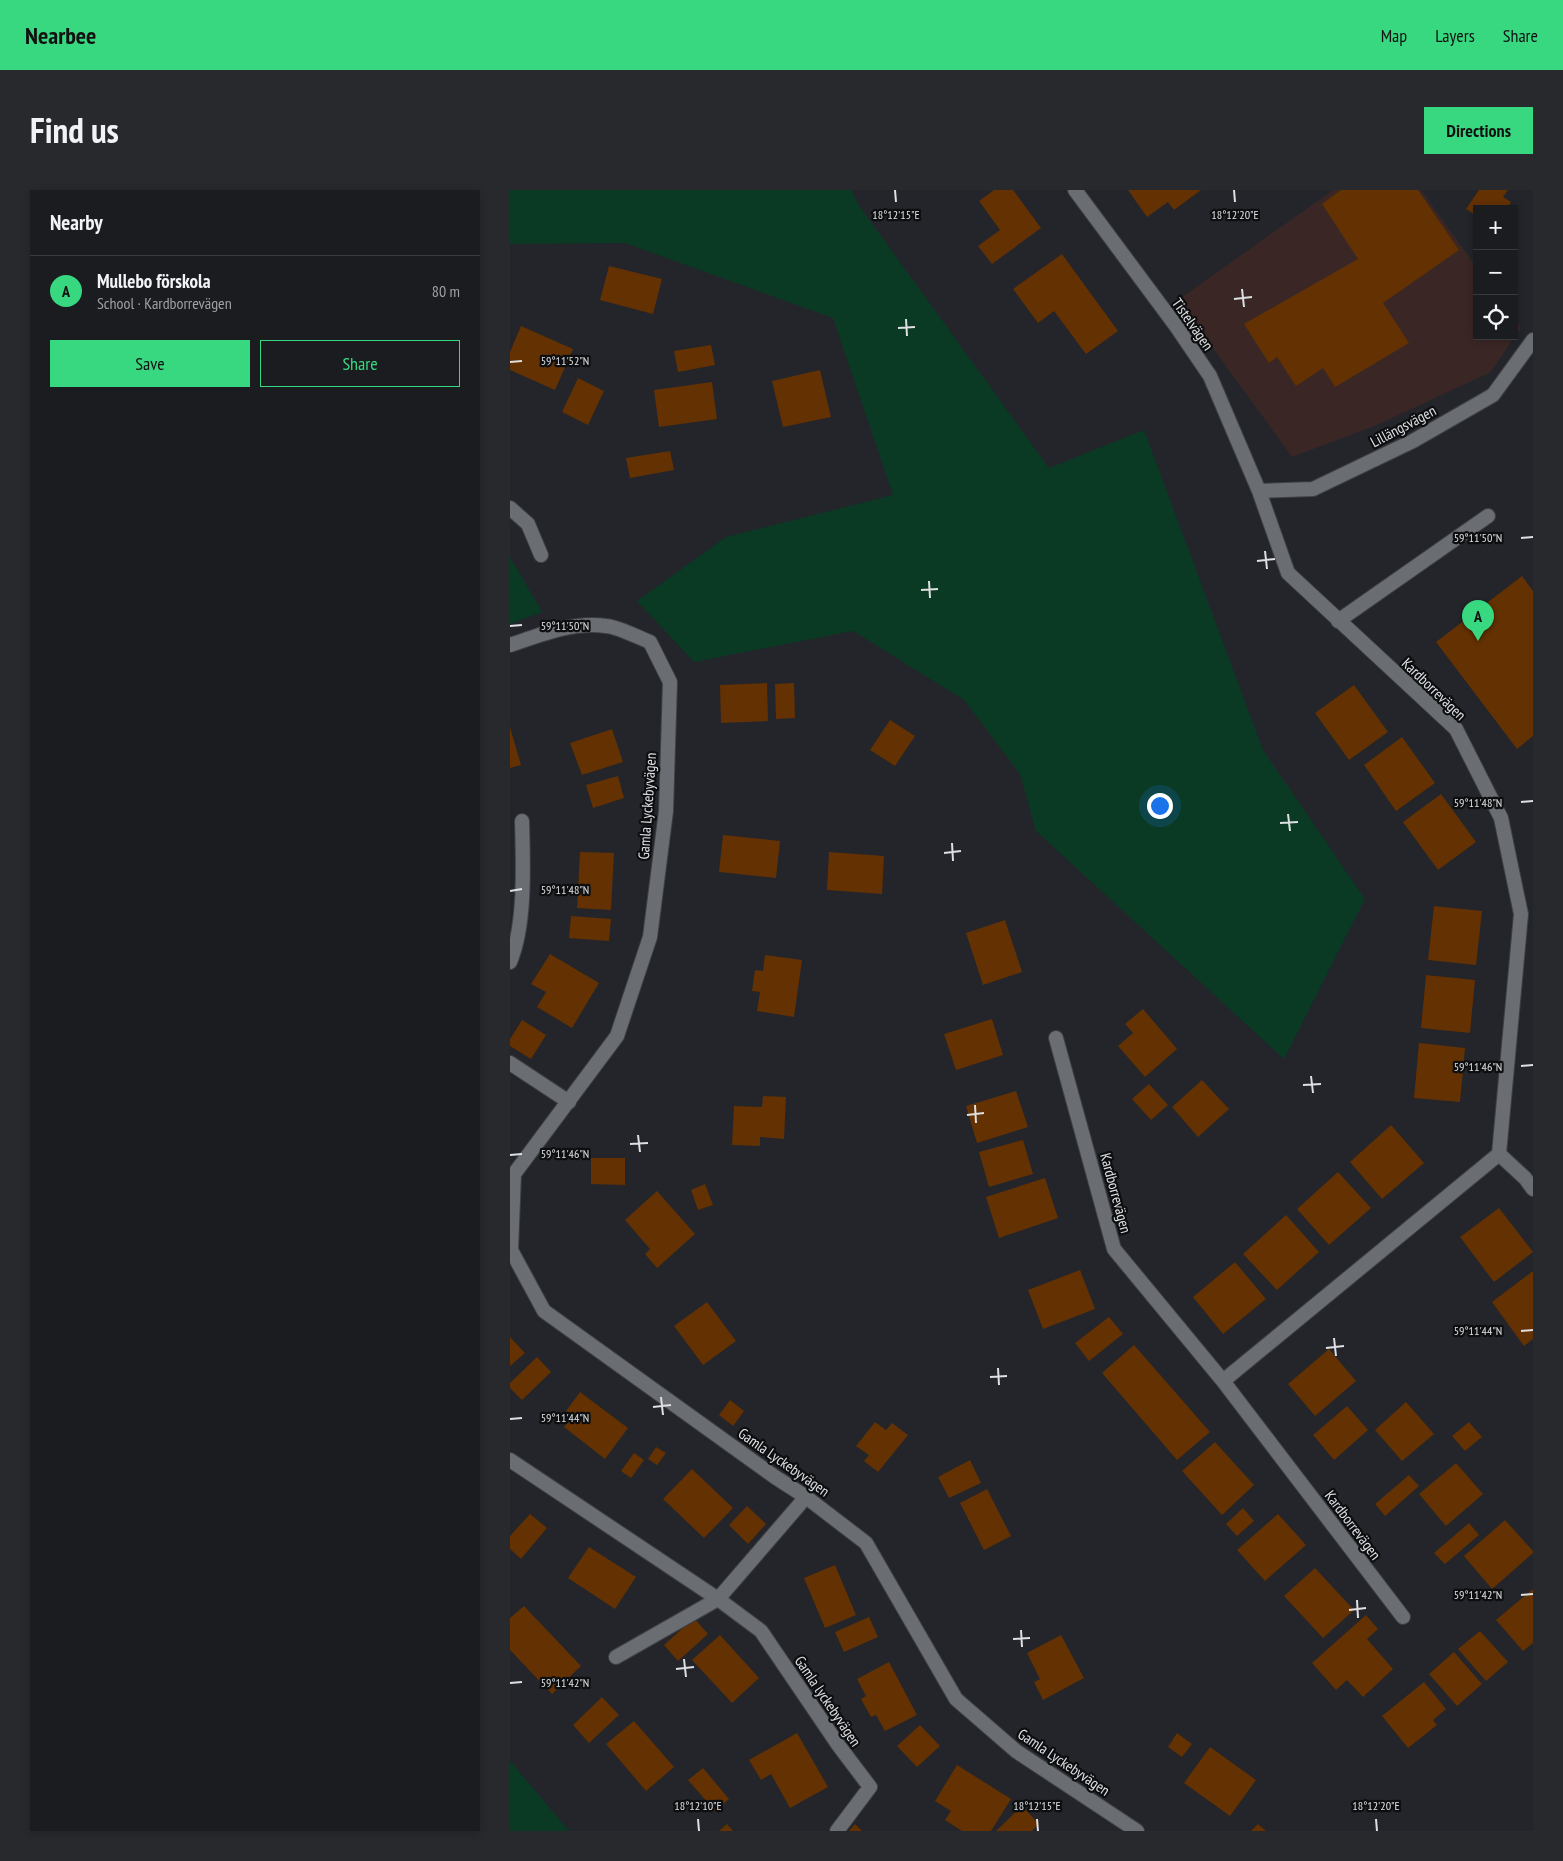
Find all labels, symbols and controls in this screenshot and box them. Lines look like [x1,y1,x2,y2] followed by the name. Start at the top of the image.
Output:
[25,20,96,51] text: Nearbee
[1381,24,1407,47] text: Map
[1435,24,1475,47] text: Layers
[1503,24,1538,47] text: Share
[30,107,119,153] text: Find us
[1424,107,1533,154] button: Directions
[1473,205,1518,340] map controls
[1473,205,1518,250] button: +
[872,207,920,222] text: 18°12'15"E
[1211,207,1259,222] text: 18°12'20"E
[50,209,103,236] text: Nearby
[1473,250,1518,295] button: −
[97,269,211,293] text: Mullebo förskola
[62,281,70,301] text: A
[432,281,460,301] text: 80 m
[97,293,232,313] text: School · Kardborrevägen
[1168,294,1218,354] street label: Tistelvägen
[1473,295,1518,340] button: locate
[50,340,250,387] button: Save
[260,340,460,387] button: Share
[541,353,589,368] text: 59°11'52"N
[1367,401,1439,451] street label: Lillängsvägen
[1454,530,1502,545] text: 59°11'50"N
[1462,600,1494,641] pin: A
[541,618,589,633] text: 59°11'50"N
[1398,654,1470,724] street label: Kardborrevägen
[634,752,660,860] street label: Gamla Lyckebyvägen
[1147,793,1173,819] your location
[1454,795,1502,810] text: 59°11'48"N
[541,882,589,897] text: 59°11'48"N
[1454,1059,1502,1074] text: 59°11'46"N
[541,1146,589,1161] text: 59°11'46"N
[1096,1151,1136,1235] street label: Kardborrevägen
[1454,1323,1502,1338] text: 59°11'44"N
[541,1410,589,1425] text: 59°11'44"N
[735,1424,833,1500] street label: Gamla Lyckebyvägen
[1321,1487,1385,1563] street label: Kardborrevägen
[1454,1587,1502,1602] text: 59°11'42"N
[791,1652,865,1750] street label: Gamla lyckebyvägen
[541,1675,589,1690] text: 59°11'42"N
[1014,1724,1114,1800] street label: Gamla Lyckebyvägen
[674,1798,722,1813] text: 18°12'10"E
[1013,1798,1061,1813] text: 18°12'15"E
[1352,1798,1400,1813] text: 18°12'20"E

